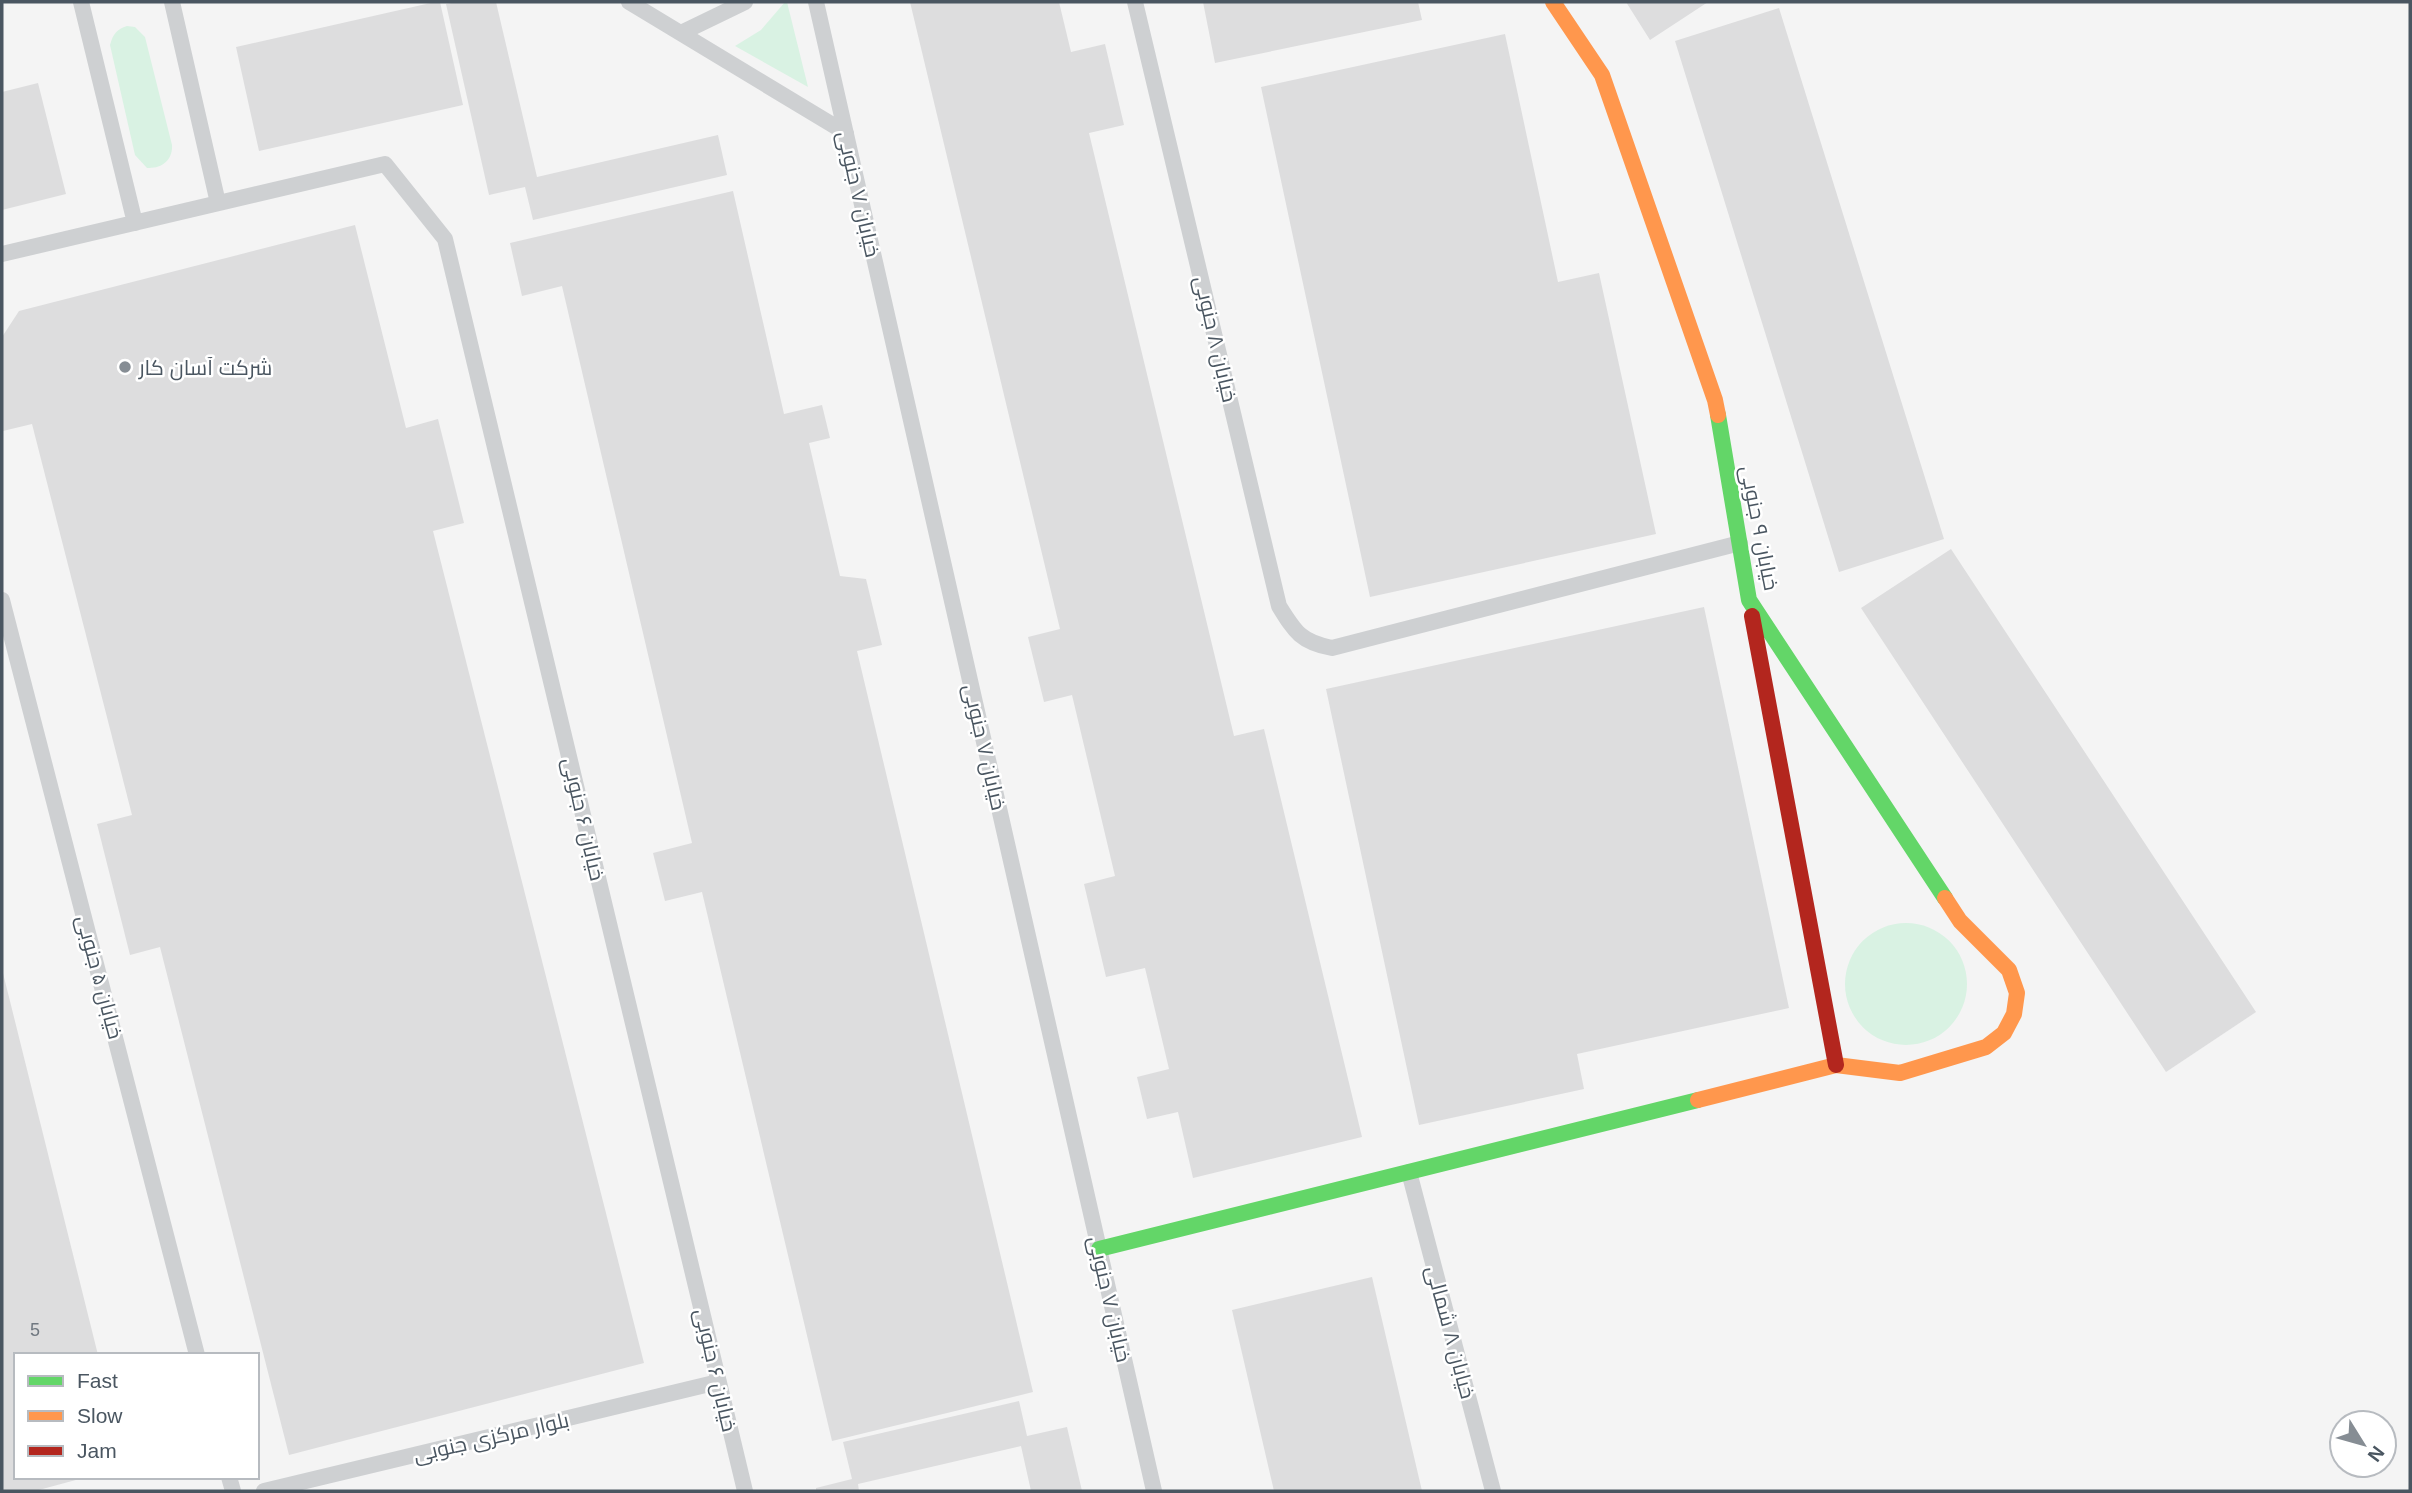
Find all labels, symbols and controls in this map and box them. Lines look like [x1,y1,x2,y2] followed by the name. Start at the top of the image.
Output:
[831,129,885,260] street label: خیابان ۷ جنوبی
[1188,274,1242,405] street label: خیابان ۸ جنوبی
[138,356,272,381] place label: شرکت آسان کار
[117,359,133,375] marker: شرکت آسان کار
[1735,464,1783,593] street label: خیابان ۹ جنوبی
[957,682,1011,813] street label: خیابان ۷ جنوبی
[557,755,609,883] street label: خیابان ۶ جنوبی
[71,913,128,1042] street label: خیابان ۵ جنوبی
[1082,1234,1136,1365] street label: خیابان ۷ جنوبی
[1420,1263,1480,1402] street label: خیابان ۸ شمالی
[689,1306,741,1434] street label: خیابان ۶ جنوبی
[30,1320,40,1340] house number: 5
[14,1353,259,1479] legend
[77,1369,118,1392] text: Fast
[77,1404,123,1427] text: Slow
[411,1408,572,1468] street label: بلوار مرکزی جنوبی
[2328,1409,2398,1479] north arrow
[77,1439,117,1462] text: Jam
[2364,1442,2389,1466] text: N

